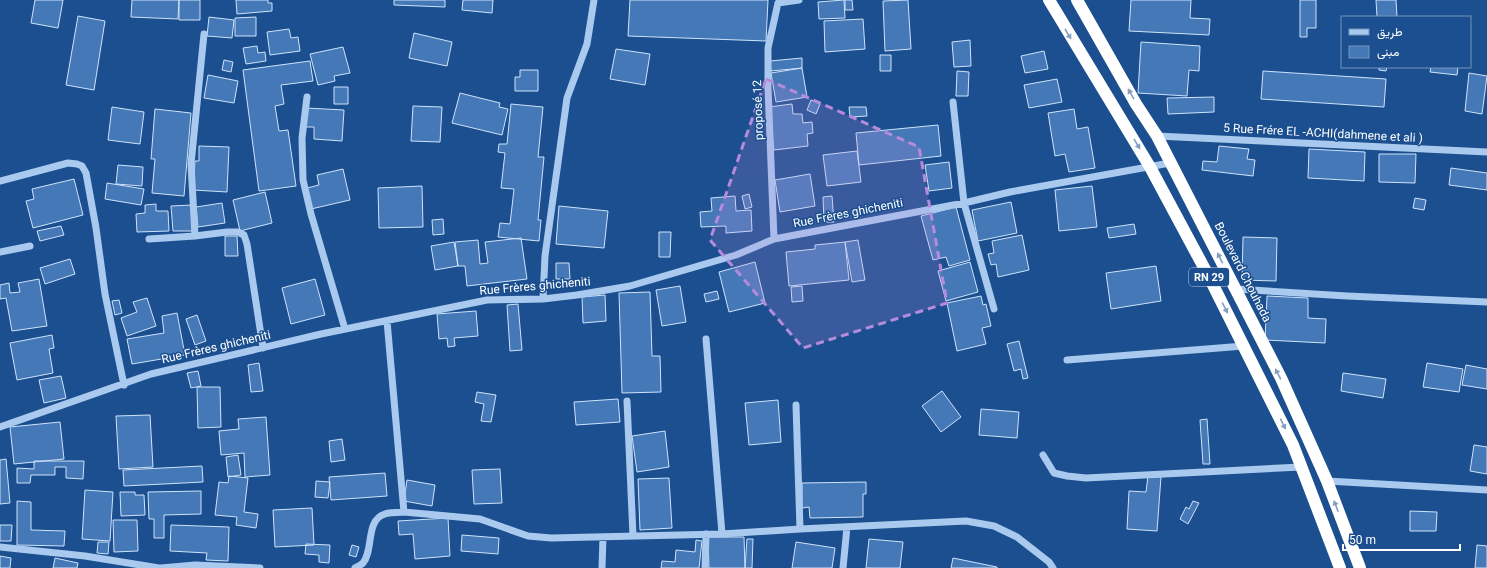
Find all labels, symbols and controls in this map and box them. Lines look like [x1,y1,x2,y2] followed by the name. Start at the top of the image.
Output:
[1341,16,1471,68] legend
[1377,25,1403,40] text: طريق
[1065,28,1072,40] one-way arrow
[1377,45,1399,60] text: مبنى
[750,79,766,140] street label: proposé 12
[1128,88,1134,100] one-way arrow
[1223,121,1423,145] street label: 5 Rue Frére EL -ACHI(dahmene et ali )
[1133,138,1140,150] one-way arrow
[792,195,904,231] street label: Rue Frères ghicheniti
[1212,220,1274,324] street label: Boulevard Chouhada
[1217,252,1223,263] one-way arrow
[1189,268,1229,286] road number: RN 29
[479,274,591,298] street label: Rue Frères ghicheniti
[1222,302,1228,314] one-way arrow
[160,328,272,366] street label: Rue Frères ghicheniti
[1275,368,1281,379] one-way arrow
[1280,419,1286,430] one-way arrow
[1333,499,1339,511] one-way arrow
[1343,526,1460,552] scale bar
[1349,533,1376,547] text: 50 m

